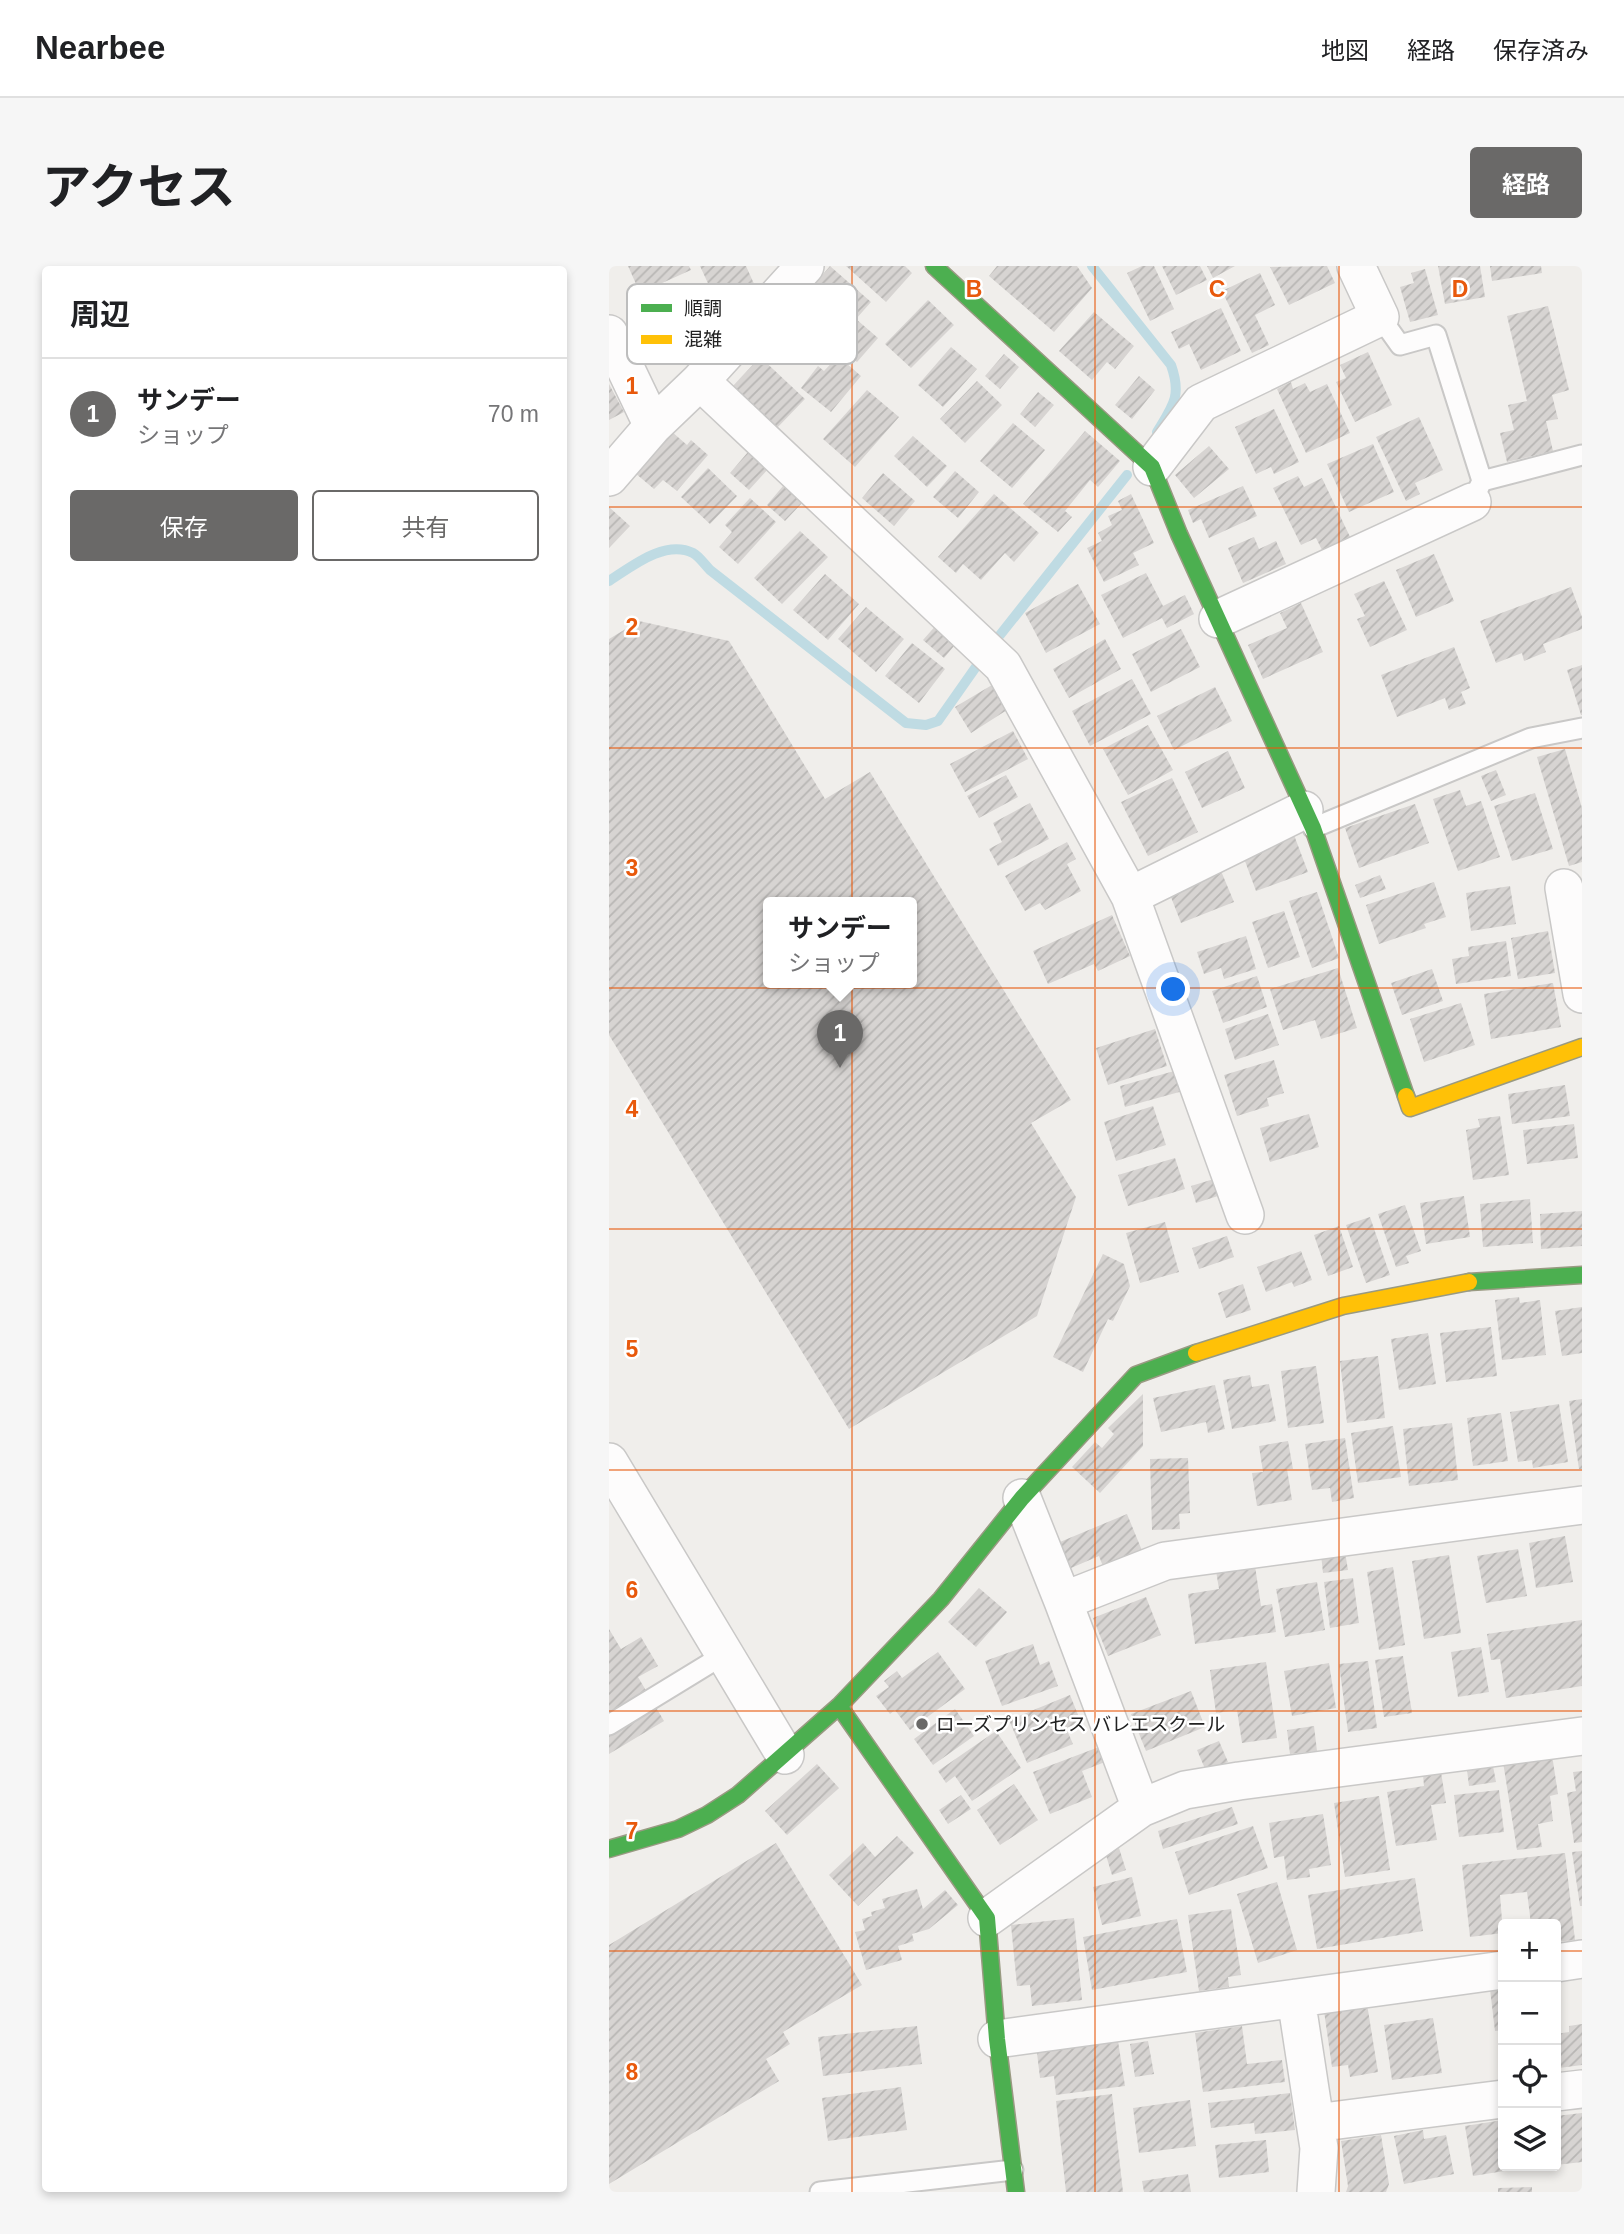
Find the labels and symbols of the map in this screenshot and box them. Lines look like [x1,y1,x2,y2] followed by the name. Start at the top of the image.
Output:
[966,276,982,302] text: B
[1209,276,1225,302] text: C
[1452,276,1468,302] text: D
[627,284,857,364] legend
[684,298,722,319] text: 順調
[684,329,722,350] text: 混雑
[626,373,639,399] text: 1
[626,614,638,640] text: 2
[626,855,638,881] text: 3
[1156,972,1190,1006] your location
[817,1010,863,1068] pin: 1
[626,1096,639,1122] text: 4
[626,1336,639,1362] text: 5
[626,1577,638,1603] text: 6
[936,1714,1225,1735] place label: ローズプリンセス バレエスクール
[914,1716,930,1732] marker: ローズプリンセス バレエスクール
[626,1818,638,1844] text: 7
[626,2059,639,2085] text: 8

